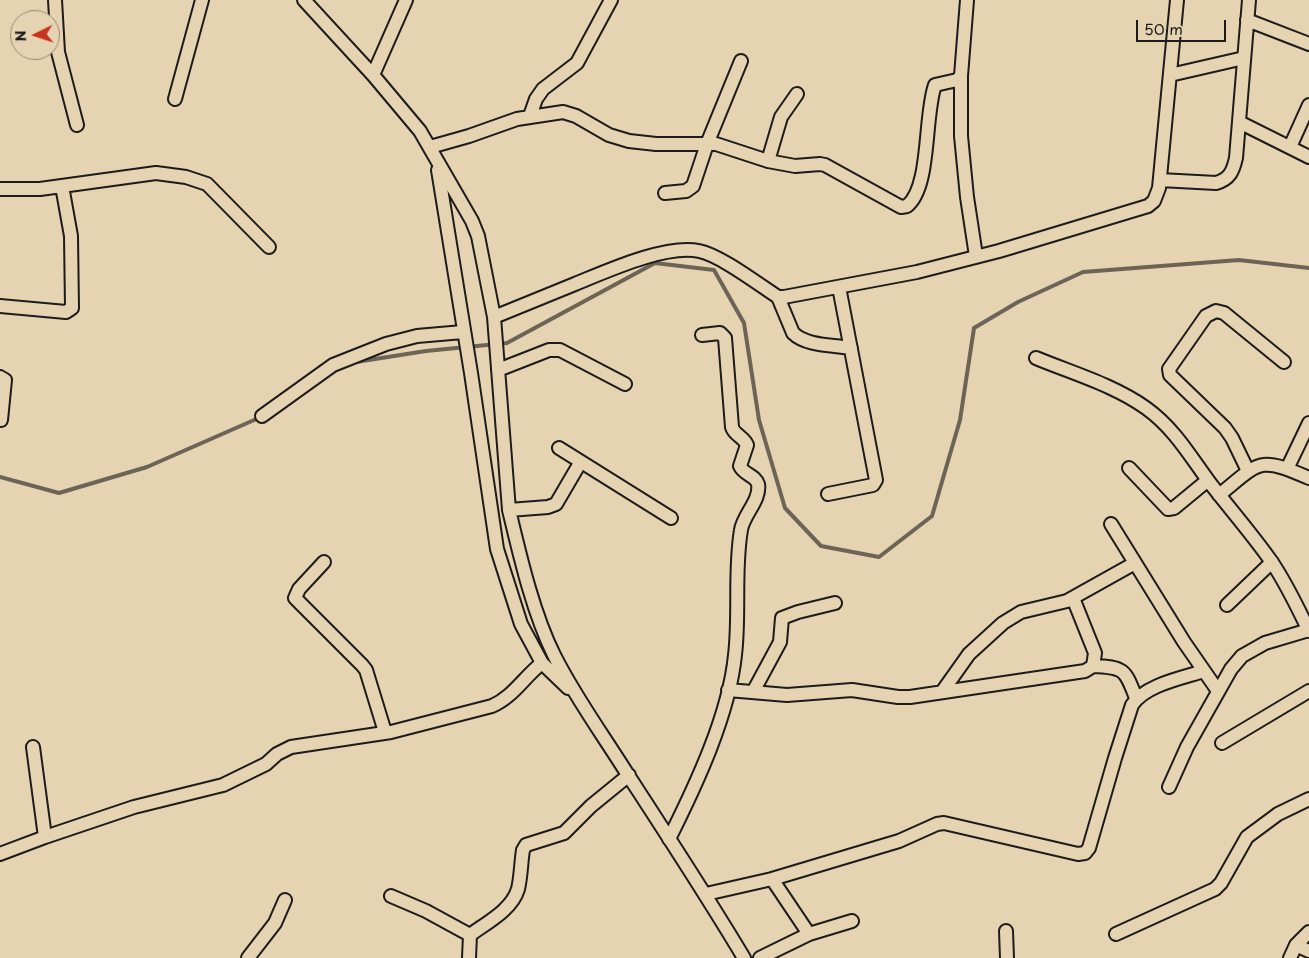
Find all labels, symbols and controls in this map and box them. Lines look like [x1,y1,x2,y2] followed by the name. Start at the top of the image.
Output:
[10,10,60,60] north arrow
[1139,10,1229,42] scale bar
[1144,17,1183,40] text: 50 m
[10,30,31,42] text: N

